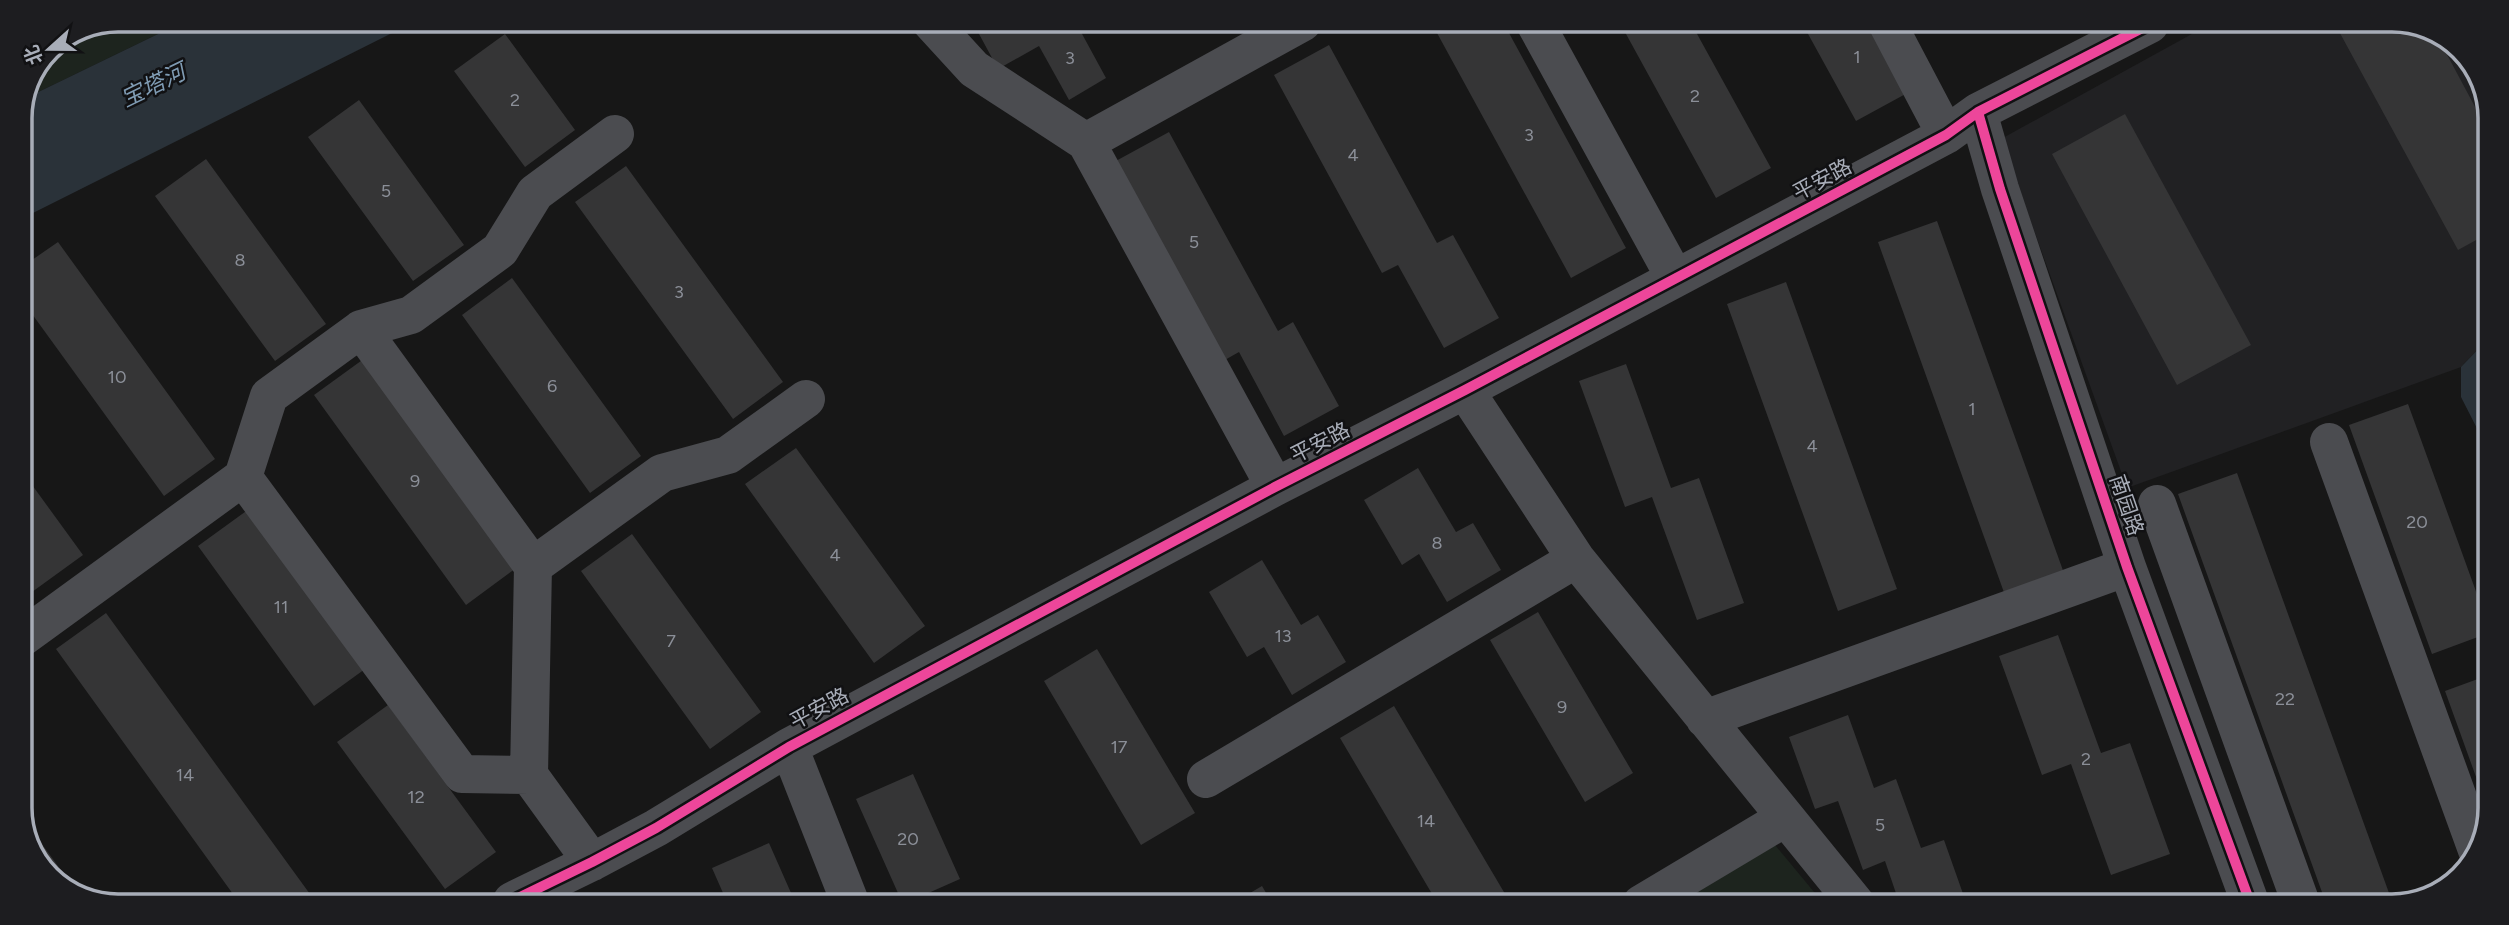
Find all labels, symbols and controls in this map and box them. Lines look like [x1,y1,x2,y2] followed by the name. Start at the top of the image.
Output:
[14,14,84,84] north arrow
[19,42,48,68] text: 北
[1853,46,1861,68] house number: 1
[1065,47,1075,69] house number: 3
[116,56,194,113] water label: 宝塔河
[1690,85,1700,107] house number: 2
[510,89,520,111] house number: 2
[1524,124,1534,146] house number: 3
[1347,144,1359,166] house number: 4
[1788,153,1856,205] street label: 平安路
[381,180,391,202] house number: 5
[1189,231,1199,253] house number: 5
[234,249,246,271] house number: 8
[674,281,684,303] house number: 3
[108,366,126,388] house number: 10
[547,375,557,397] house number: 6
[1968,398,1976,420] house number: 1
[1286,417,1354,467] street label: 平安路
[1806,435,1818,457] house number: 4
[410,470,420,492] house number: 9
[2105,471,2149,539] street label: 南园路
[2406,511,2428,533] house number: 20
[1431,532,1443,554] house number: 8
[829,544,841,566] house number: 4
[274,596,288,618] house number: 11
[1274,625,1292,647] house number: 13
[666,630,676,652] house number: 7
[785,682,853,734] street label: 平安路
[2275,688,2295,710] house number: 22
[1557,696,1567,718] house number: 9
[1110,736,1128,758] house number: 17
[2081,748,2091,770] house number: 2
[176,764,194,786] house number: 14
[407,786,425,808] house number: 12
[1417,810,1435,832] house number: 14
[1875,814,1885,836] house number: 5
[897,828,919,850] house number: 20

